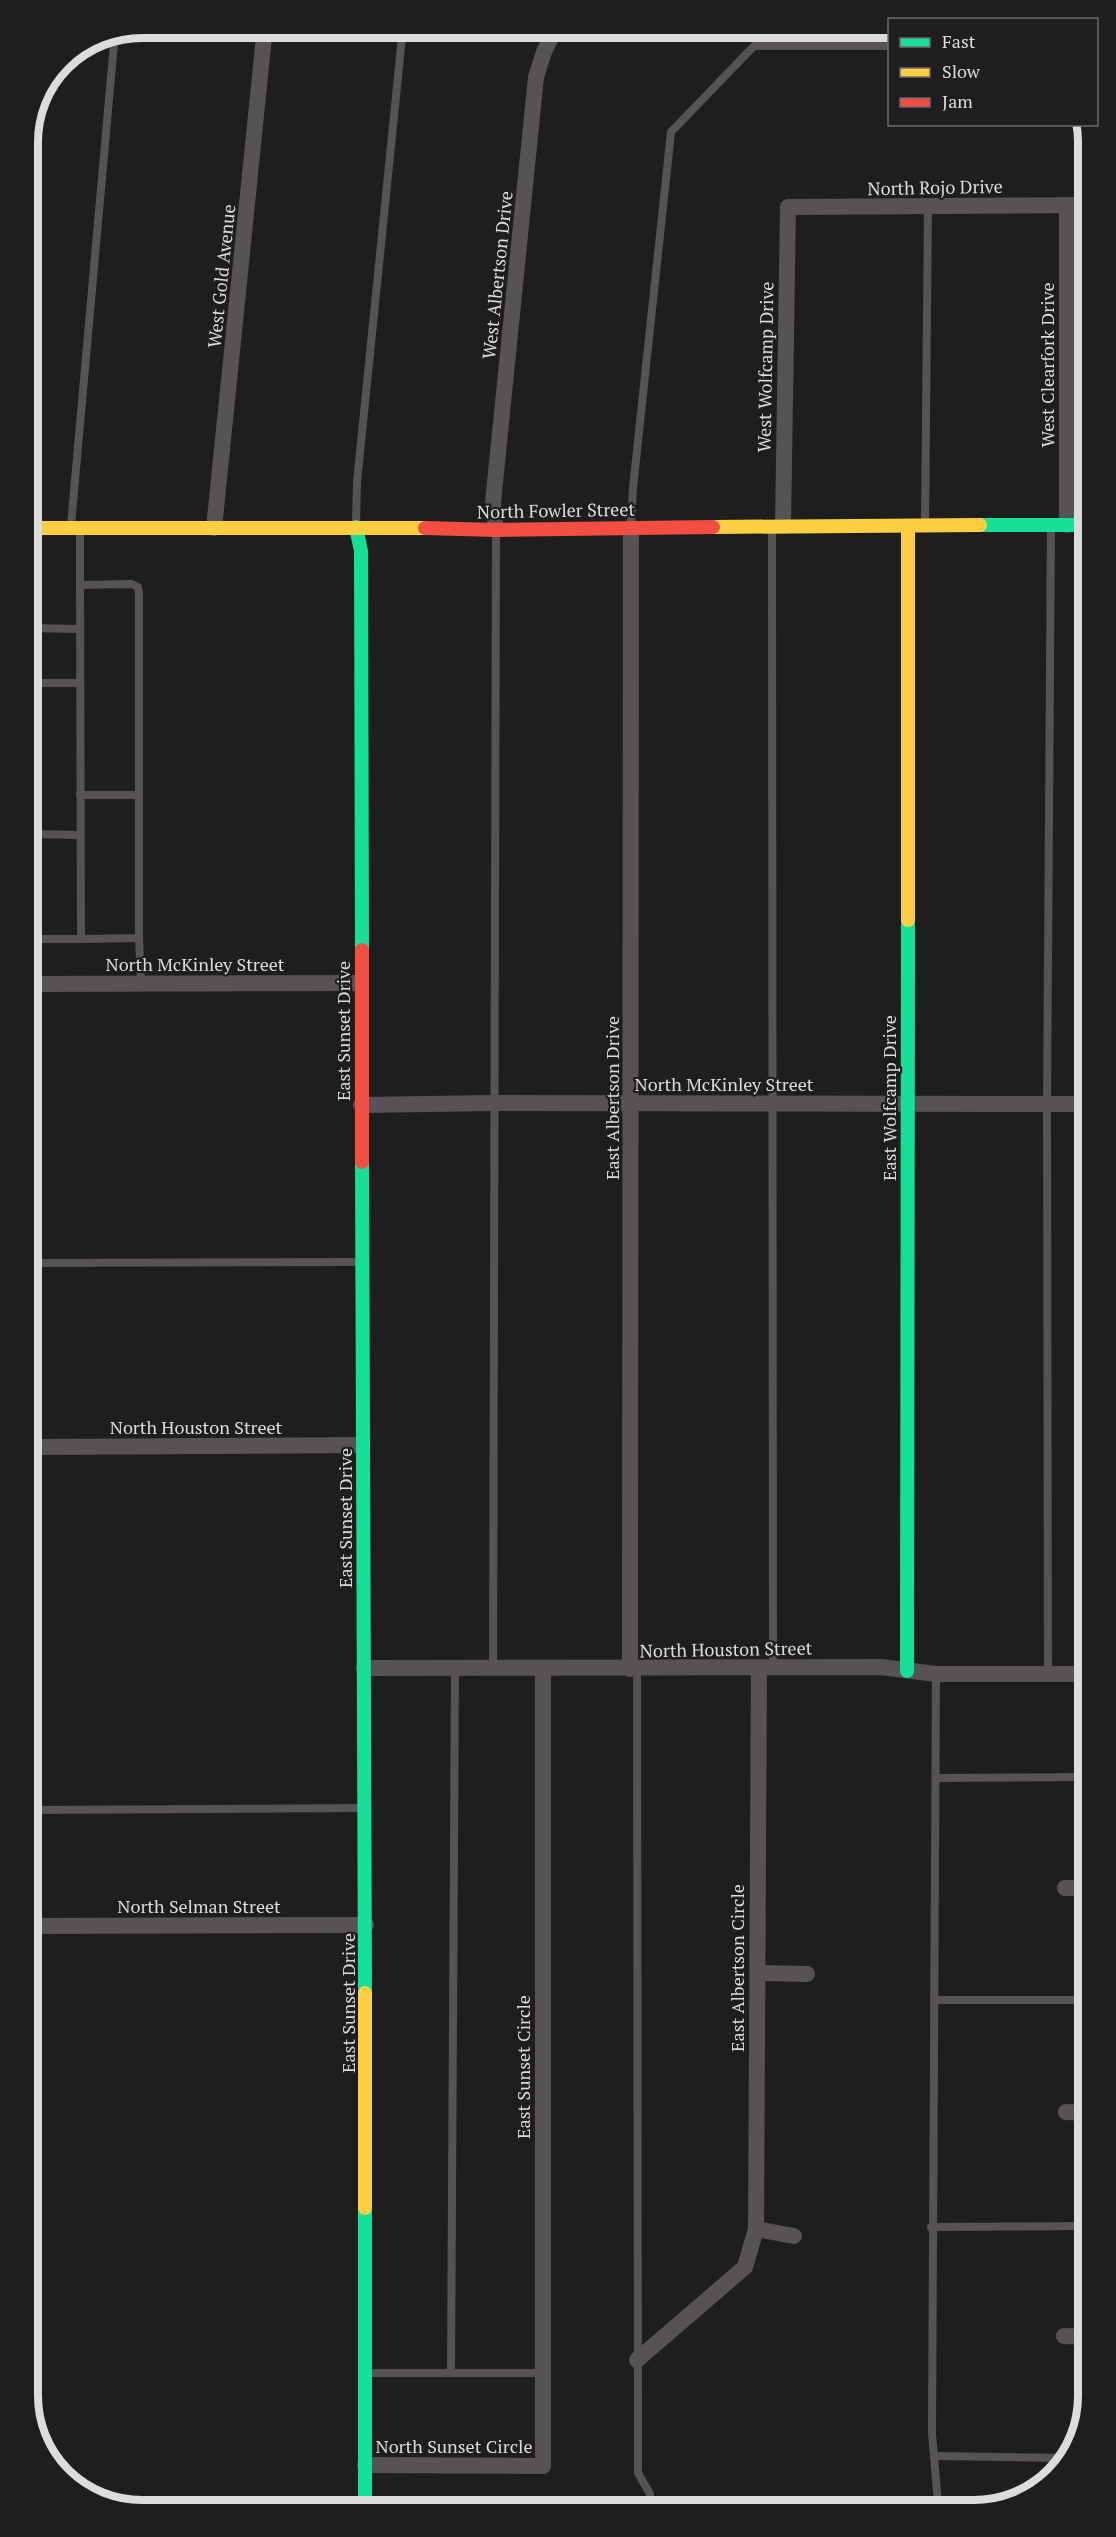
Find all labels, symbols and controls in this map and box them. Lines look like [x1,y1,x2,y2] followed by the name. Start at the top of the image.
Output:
[888,18,1098,126] legend
[942,29,976,53] text: Fast
[942,59,981,83] text: Slow
[942,89,973,113] text: Jam
[867,174,1003,200] street label: North Rojo Drive
[476,190,518,360] street label: West Albertson Drive
[202,203,240,349] street label: West Gold Avenue
[752,281,778,453] street label: West Wolfcamp Drive
[1035,283,1059,447] street label: West Clearfork Drive
[477,497,636,523] street label: North Fowler Street
[105,952,285,976] street label: North McKinley Street
[331,961,355,1101] street label: East Sunset Drive
[877,1015,901,1181] street label: East Wolfcamp Drive
[600,1016,624,1180] street label: East Albertson Drive
[634,1072,814,1096] street label: North McKinley Street
[110,1415,283,1439] street label: North Houston Street
[333,1448,357,1588] street label: East Sunset Drive
[640,1635,813,1663] street label: North Houston Street
[725,1884,749,2052] street label: East Albertson Circle
[117,1894,281,1918] street label: North Selman Street
[336,1933,360,2073] street label: East Sunset Drive
[511,1995,535,2139] street label: East Sunset Circle
[375,2434,533,2458] street label: North Sunset Circle

